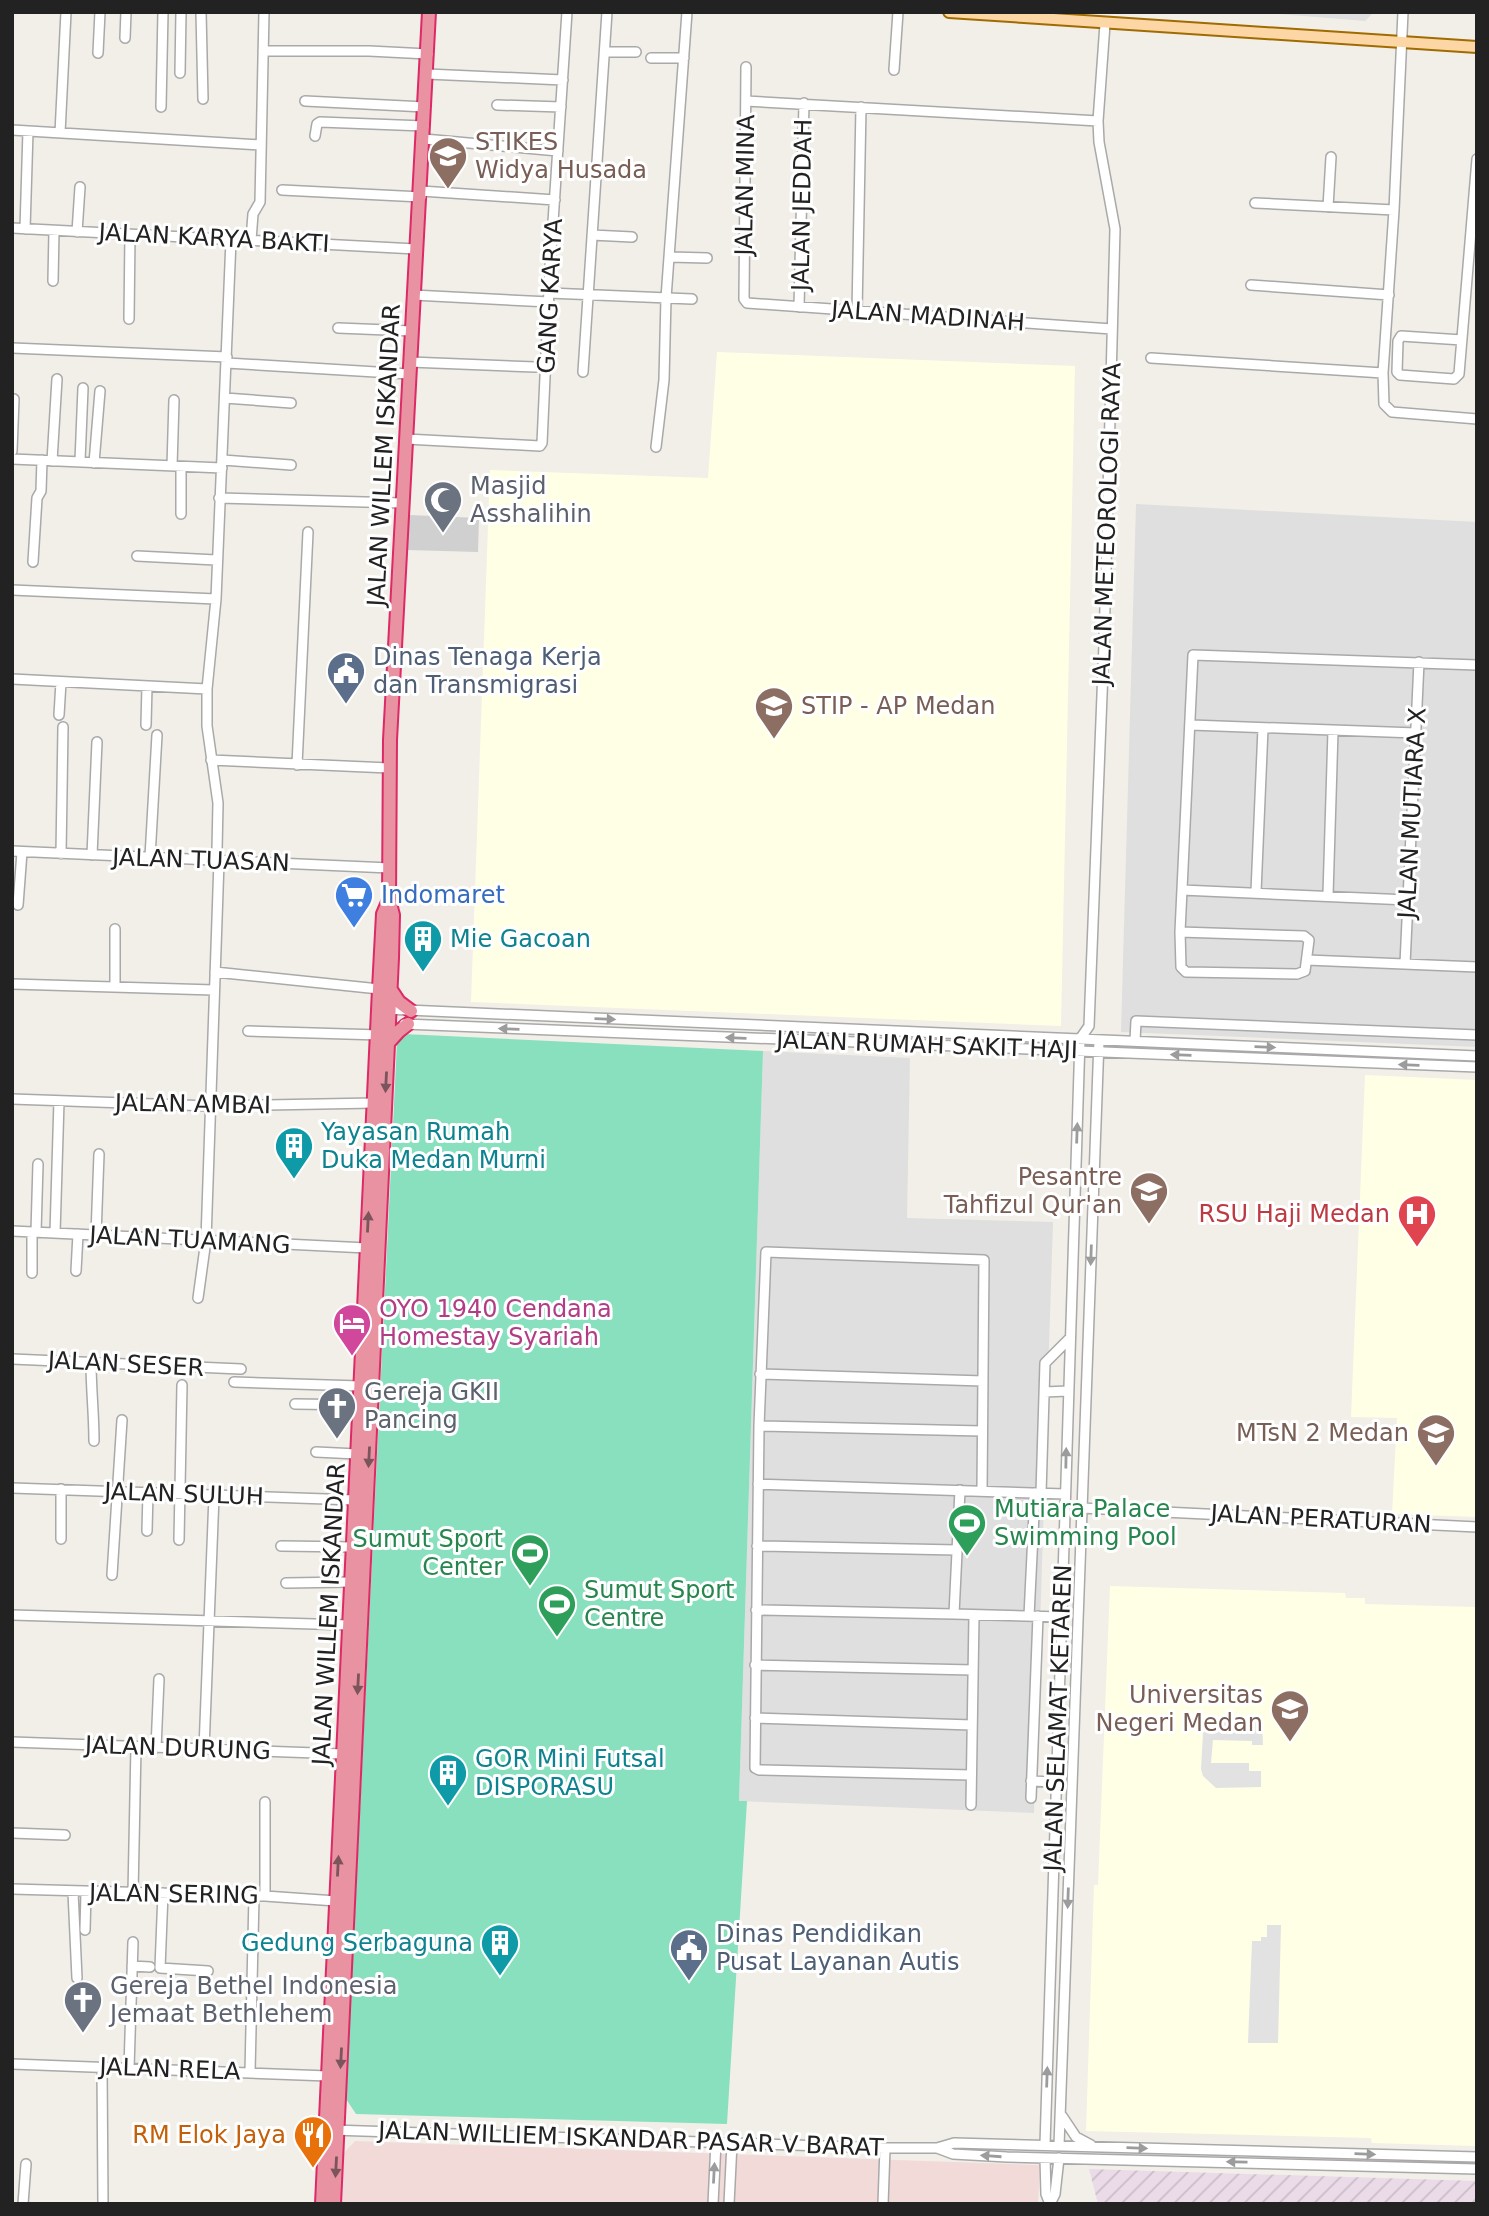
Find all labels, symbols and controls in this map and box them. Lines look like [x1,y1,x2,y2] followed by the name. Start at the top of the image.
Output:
[730,114,760,258] street label: JALAN MINA
[786,119,818,293] street label: JALAN JEDDAH
[475,128,647,184] place label: STIKES Widya Husada
[427,135,469,190] school or university icon: STIKES Widya Husada
[532,217,568,374] street label: GANG KARYA
[96,218,330,258] street label: JALAN KARYA BAKTI
[828,295,1026,337] street label: JALAN MADINAH
[362,303,406,609] street label: JALAN WILLEM ISKANDAR
[1087,361,1127,688] street label: JALAN METEOROLOGI RAYA
[470,472,592,528] place label: Masjid Asshalihin
[422,479,464,534] mosque icon: Masjid Asshalihin
[373,643,602,699] place label: Dinas Tenaga Kerja dan Transmigrasi
[325,650,367,705] public building icon: Dinas Tenaga Kerja dan Transmigrasi
[753,685,795,740] school or university icon: STIP - AP Medan
[801,692,996,720] place label: STIP - AP Medan
[1392,707,1432,921] street label: JALAN MUTIARA X
[110,843,290,877] street label: JALAN TUASAN
[333,874,375,929] supermarket icon: Indomaret
[381,881,505,909] place label: Indomaret
[402,918,444,973] building icon: Mie Gacoan
[450,925,591,953] place label: Mie Gacoan
[594,1014,616,1025] one-way arrow
[498,1023,520,1034] one-way arrow
[774,1026,1078,1064] street label: JALAN RUMAH SAKIT HAJI
[725,1032,747,1043] one-way arrow
[1254,1041,1276,1052] one-way arrow
[1170,1050,1192,1061] one-way arrow
[1397,1059,1419,1070] one-way arrow
[381,1072,392,1094] one-way arrow
[113,1089,271,1119] street label: JALAN AMBAI
[320,1118,546,1174] place label: Yayasan Rumah Duka Medan Murni
[1071,1121,1082,1143] one-way arrow
[273,1125,315,1180] building icon: Yayasan Rumah Duka Medan Murni
[943,1163,1122,1219] place label: Pesantre Tahfizul Qur'an
[1128,1170,1170,1225] school or university icon: Pesantre Tahfizul Qur'an
[1396,1193,1438,1248] hospital icon: RSU Haji Medan
[1199,1200,1390,1228] place label: RSU Haji Medan
[363,1211,374,1233] one-way arrow
[87,1221,291,1259] street label: JALAN TUAMANG
[1085,1244,1096,1266] one-way arrow
[379,1295,612,1351] place label: OYO 1940 Cendana Homestay Syariah
[331,1302,373,1357] hotel icon: OYO 1940 Cendana Homestay Syariah
[45,1346,205,1382] street label: JALAN SESER
[364,1378,499,1434] place label: Gereja GKII Pancing
[316,1385,358,1440] church icon: Gereja GKII Pancing
[1415,1412,1457,1467] school or university icon: MTsN 2 Medan
[1236,1419,1409,1447] place label: MTsN 2 Medan
[363,1446,374,1468] one-way arrow
[1060,1447,1072,1469] one-way arrow
[307,1462,351,1768] street label: JALAN WILLEM ISKANDAR
[102,1477,264,1511] street label: JALAN SULUH
[994,1495,1177,1551] place label: Mutiara Palace Swimming Pool
[1208,1499,1432,1539] street label: JALAN PERATURAN
[946,1502,988,1557] sports icon: Mutiara Palace Swimming Pool
[352,1525,503,1581] place label: Sumut Sport Center
[509,1532,551,1587] sports icon: Sumut Sport Center
[1039,1564,1077,1874] street label: JALAN SELAMAT KETAREN
[584,1576,735,1632] place label: Sumut Sport Centre
[536,1583,578,1638] sports icon: Sumut Sport Centre
[353,1673,364,1695] one-way arrow
[1095,1681,1263,1737] place label: Universitas Negeri Medan
[1269,1688,1311,1743] school or university icon: Universitas Negeri Medan
[83,1731,271,1765] street label: JALAN DURUNG
[475,1745,665,1801] place label: GOR Mini Futsal DISPORASU
[427,1752,469,1807] building icon: GOR Mini Futsal DISPORASU
[332,1854,343,1876] one-way arrow
[87,1878,259,1909] street label: JALAN SERING
[1062,1888,1074,1910] one-way arrow
[716,1920,959,1976] place label: Dinas Pendidikan Pusat Layanan Autis
[479,1922,521,1977] building icon: Gedung Serbaguna
[668,1927,710,1982] public building icon: Dinas Pendidikan Pusat Layanan Autis
[241,1929,473,1957] place label: Gedung Serbaguna
[108,1972,397,2028] place label: Gereja Bethel Indonesia Jemaat Bethlehem
[62,1979,104,2034] church icon: Gereja Bethel Indonesia Jemaat Bethlehem
[336,2047,347,2069] one-way arrow
[97,2052,242,2085] street label: JALAN RELA
[1041,2066,1052,2088] one-way arrow
[292,2114,334,2169] restaurant icon: RM Elok Jaya
[376,2116,884,2162] street label: JALAN WILLIEM ISKANDAR PASAR V BARAT
[132,2121,286,2149] place label: RM Elok Jaya
[1127,2142,1149,2153] one-way arrow
[1354,2148,1376,2160] one-way arrow
[979,2151,1001,2162] one-way arrow
[330,2156,341,2178] one-way arrow
[1226,2157,1248,2168] one-way arrow
[709,2162,720,2184] one-way arrow

